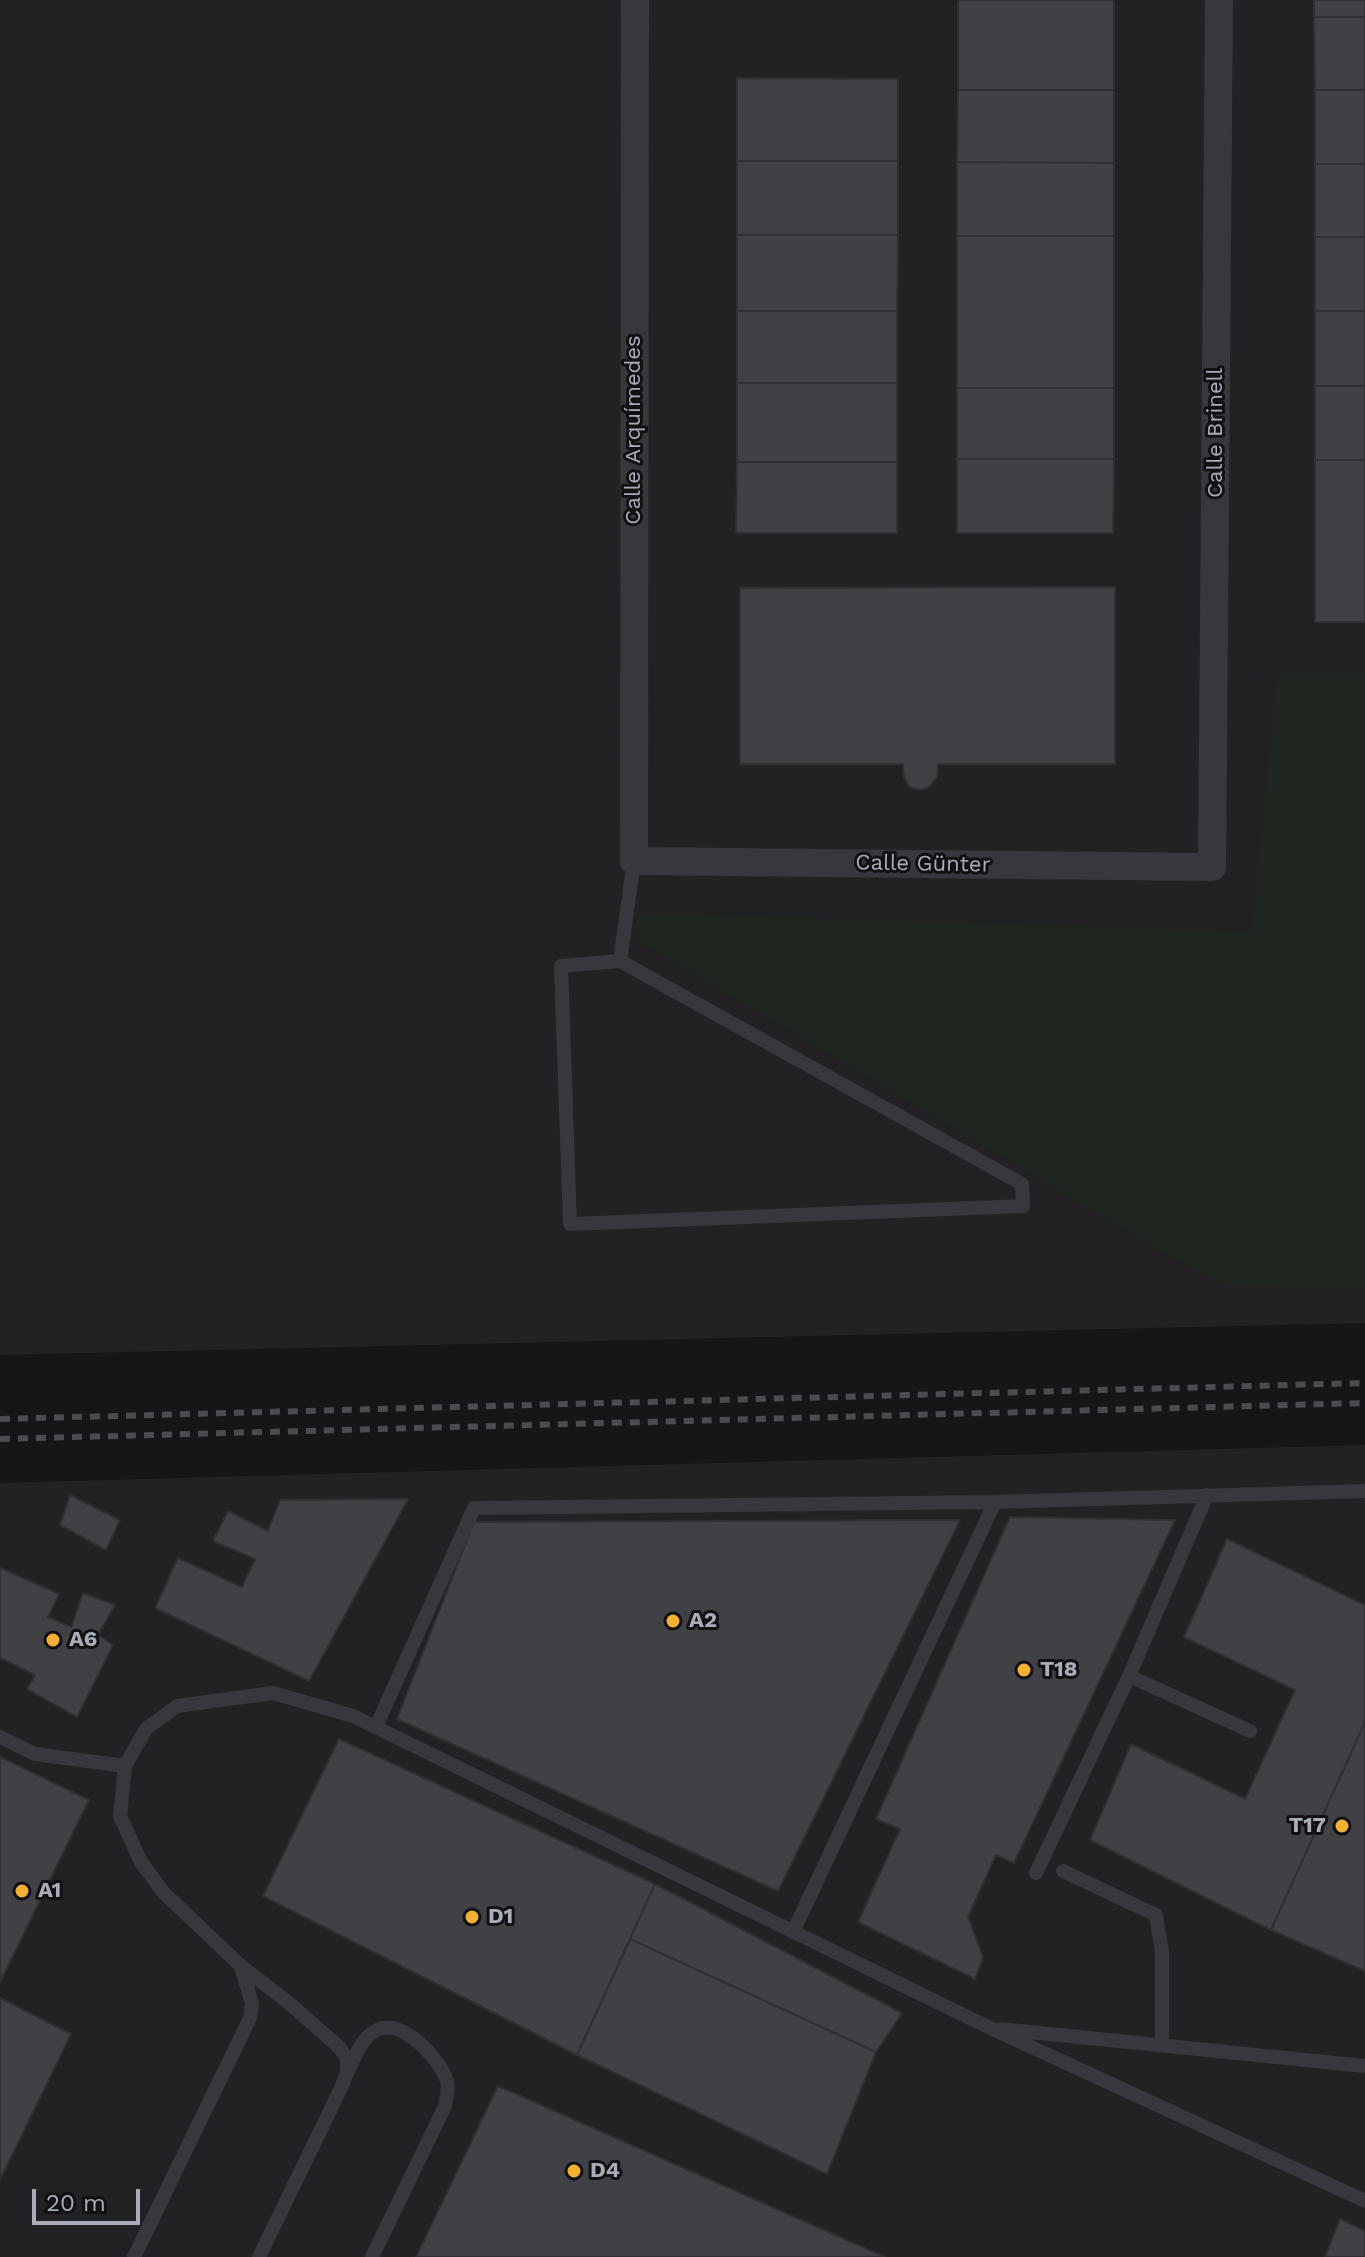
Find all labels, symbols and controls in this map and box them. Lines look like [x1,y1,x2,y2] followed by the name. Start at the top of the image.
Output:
[621,335,647,525] street label: Calle Arquímedes
[1203,368,1229,498] street label: Calle Brinell
[855,850,991,878] street label: Calle Günter
[689,1608,717,1634] place label: A2
[664,1612,682,1630] marker: A2
[69,1627,97,1653] place label: A6
[44,1631,62,1649] marker: A6
[1040,1657,1078,1683] place label: T18
[1015,1661,1033,1679] marker: T18
[1289,1813,1326,1839] place label: T17
[1333,1817,1351,1835] marker: T17
[38,1878,61,1904] place label: A1
[13,1882,31,1900] marker: A1
[488,1904,513,1930] place label: D1
[463,1908,481,1926] marker: D1
[590,2158,620,2184] place label: D4
[565,2162,583,2180] marker: D4
[36,2173,144,2223] scale bar
[46,2189,106,2217] text: 20 m

